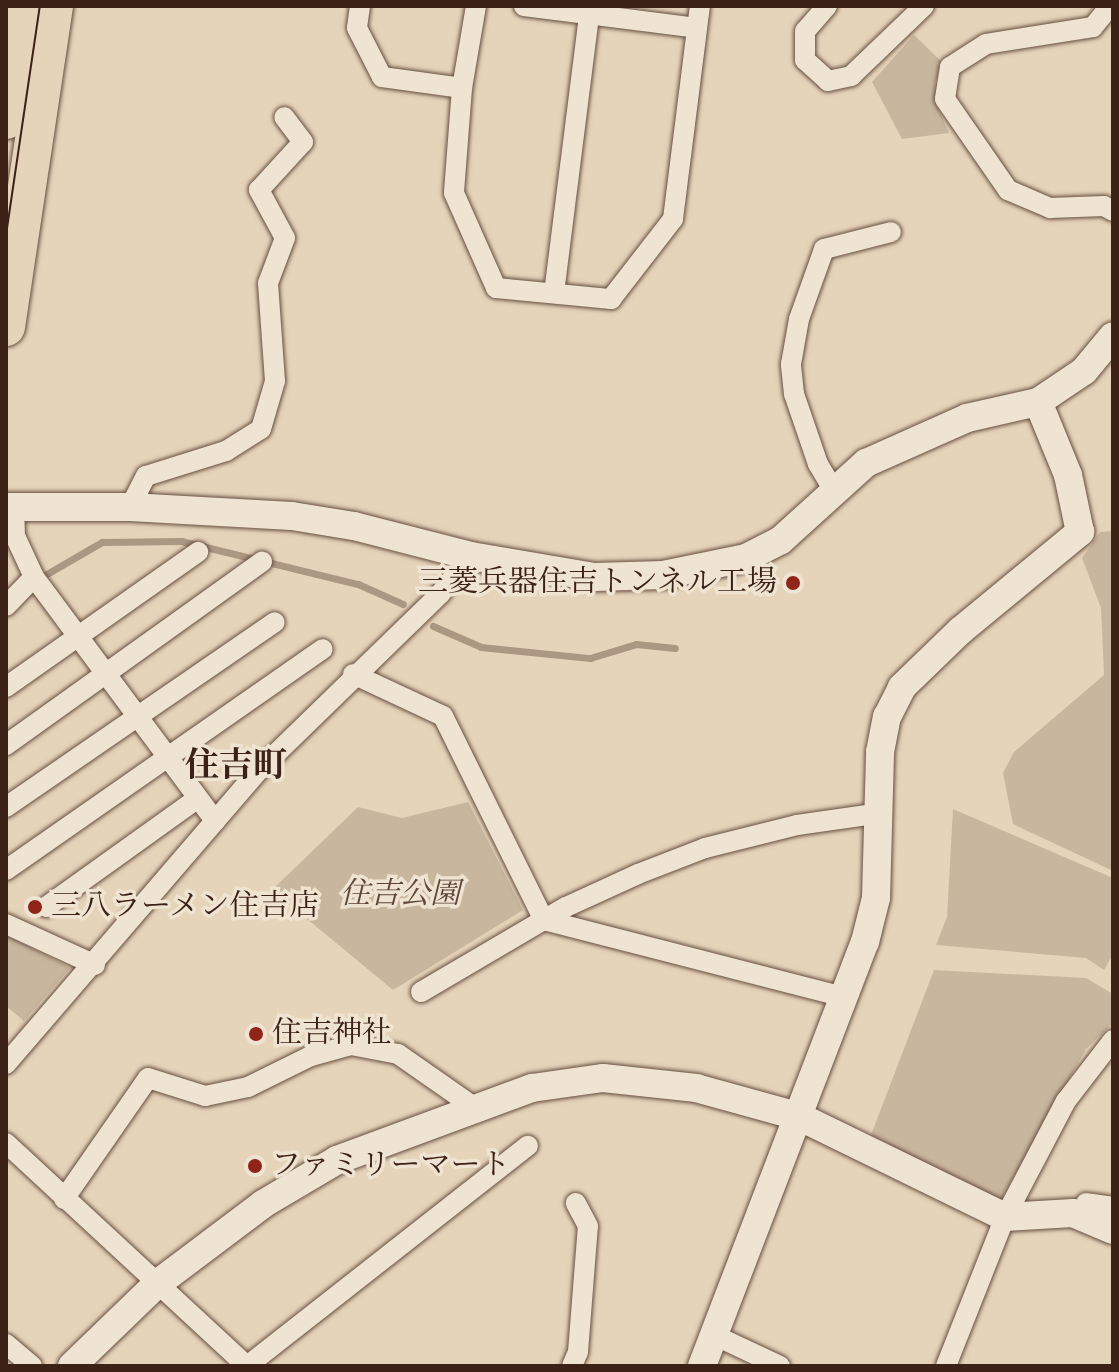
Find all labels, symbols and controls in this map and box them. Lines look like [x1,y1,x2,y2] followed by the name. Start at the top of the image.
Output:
[417,565,777,601] place label: 三菱兵器住吉トンネル工場
[784,574,802,592] marker: 三菱兵器住吉トンネル工場
[185,747,287,787] district label: 住吉町
[340,877,460,913] park label: 住吉公園
[51,889,321,925] place label: 三八ラーメン住吉店
[26,898,44,916] marker: 三八ラーメン住吉店
[272,1016,392,1052] place label: 住吉神社
[247,1025,265,1043] marker: 住吉神社
[271,1148,511,1184] place label: ファミリーマート
[246,1157,264,1175] marker: ファミリーマート

